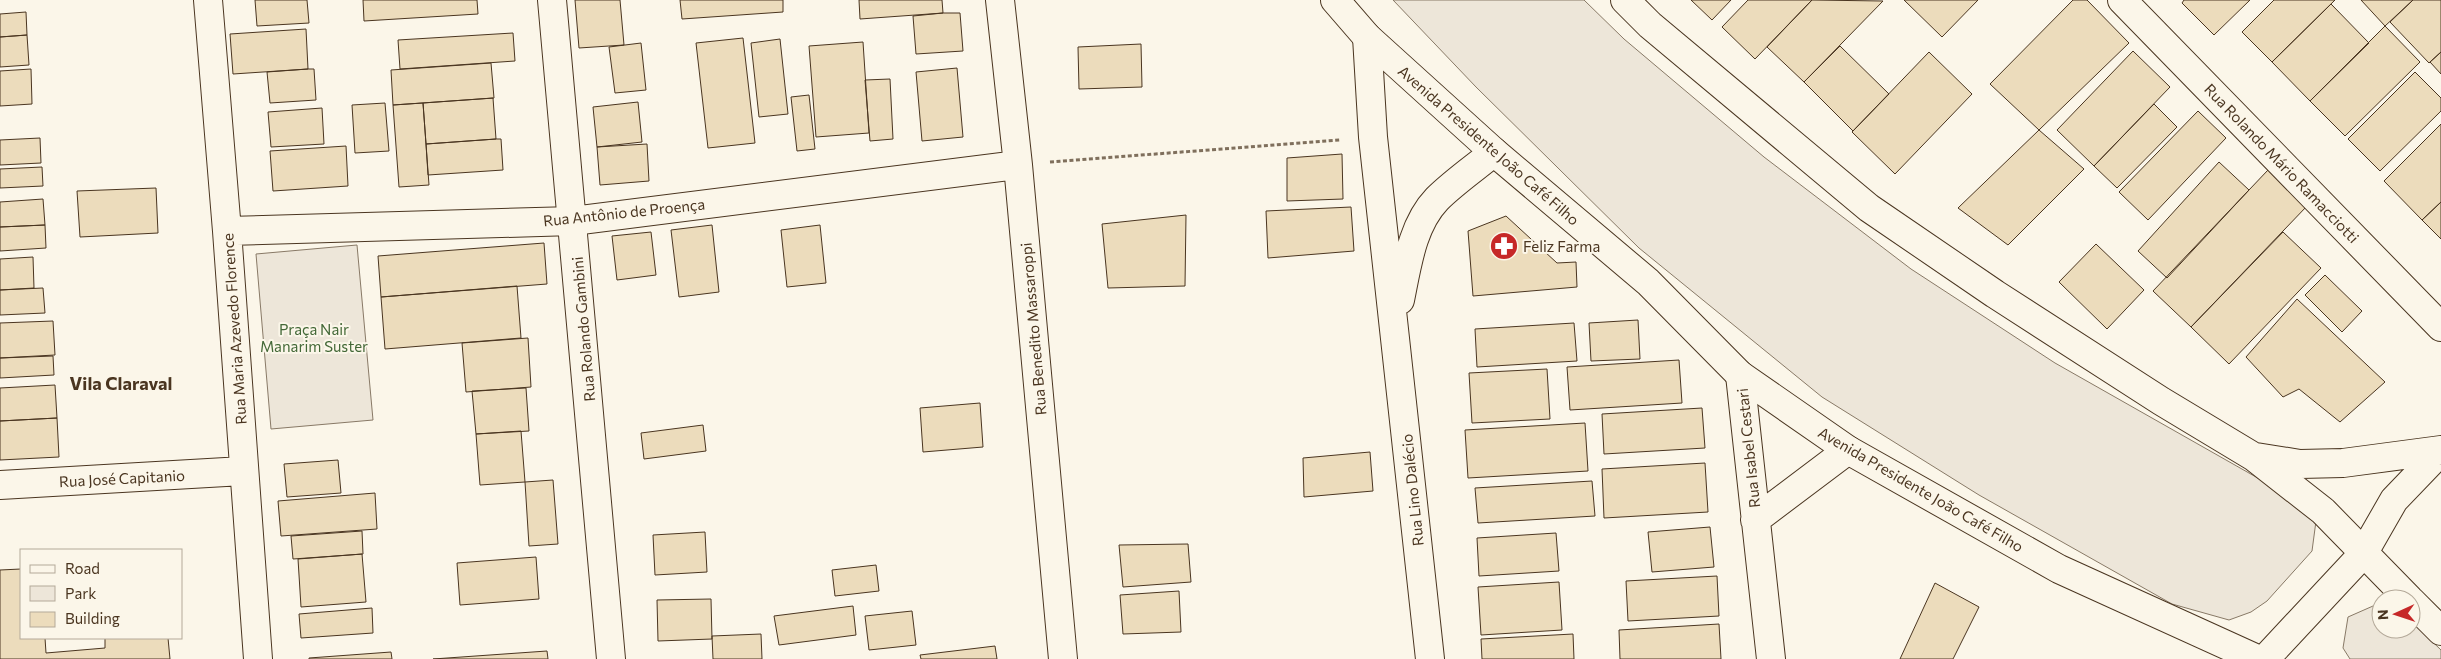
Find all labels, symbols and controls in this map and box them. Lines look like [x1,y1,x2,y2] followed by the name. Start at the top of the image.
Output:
[1395,61,1583,229] street label: Avenida Presidente João Café Filho
[2201,80,2363,246] street label: Rua Rolando Mário Ramacciotti
[542,195,706,229] street label: Rua Antônio de Proença
[1489,231,1519,261] pharmacy icon: Feliz Farma
[218,233,250,425] street label: Rua Maria Azevedo Florence
[1523,237,1600,255] place label: Feliz Farma
[1016,242,1050,416] street label: Rua Benedito Massaroppi
[568,256,598,402] street label: Rua Rolando Gambini
[260,320,368,355] park label: Praça Nair Manarim Suster
[70,372,172,394] district label: Vila Claraval
[1733,387,1763,509] street label: Rua Isabel Cestari
[1815,423,2027,555] street label: Avenida Presidente João Café Filho
[1397,433,1427,547] street label: Rua Lino Dalécio
[59,466,185,490] street label: Rua José Capitanio
[20,549,182,639] legend
[65,559,100,577] text: Road
[65,584,96,602] text: Park
[2371,589,2421,639] north arrow
[65,609,120,627] text: Building
[2374,609,2391,620] text: N

